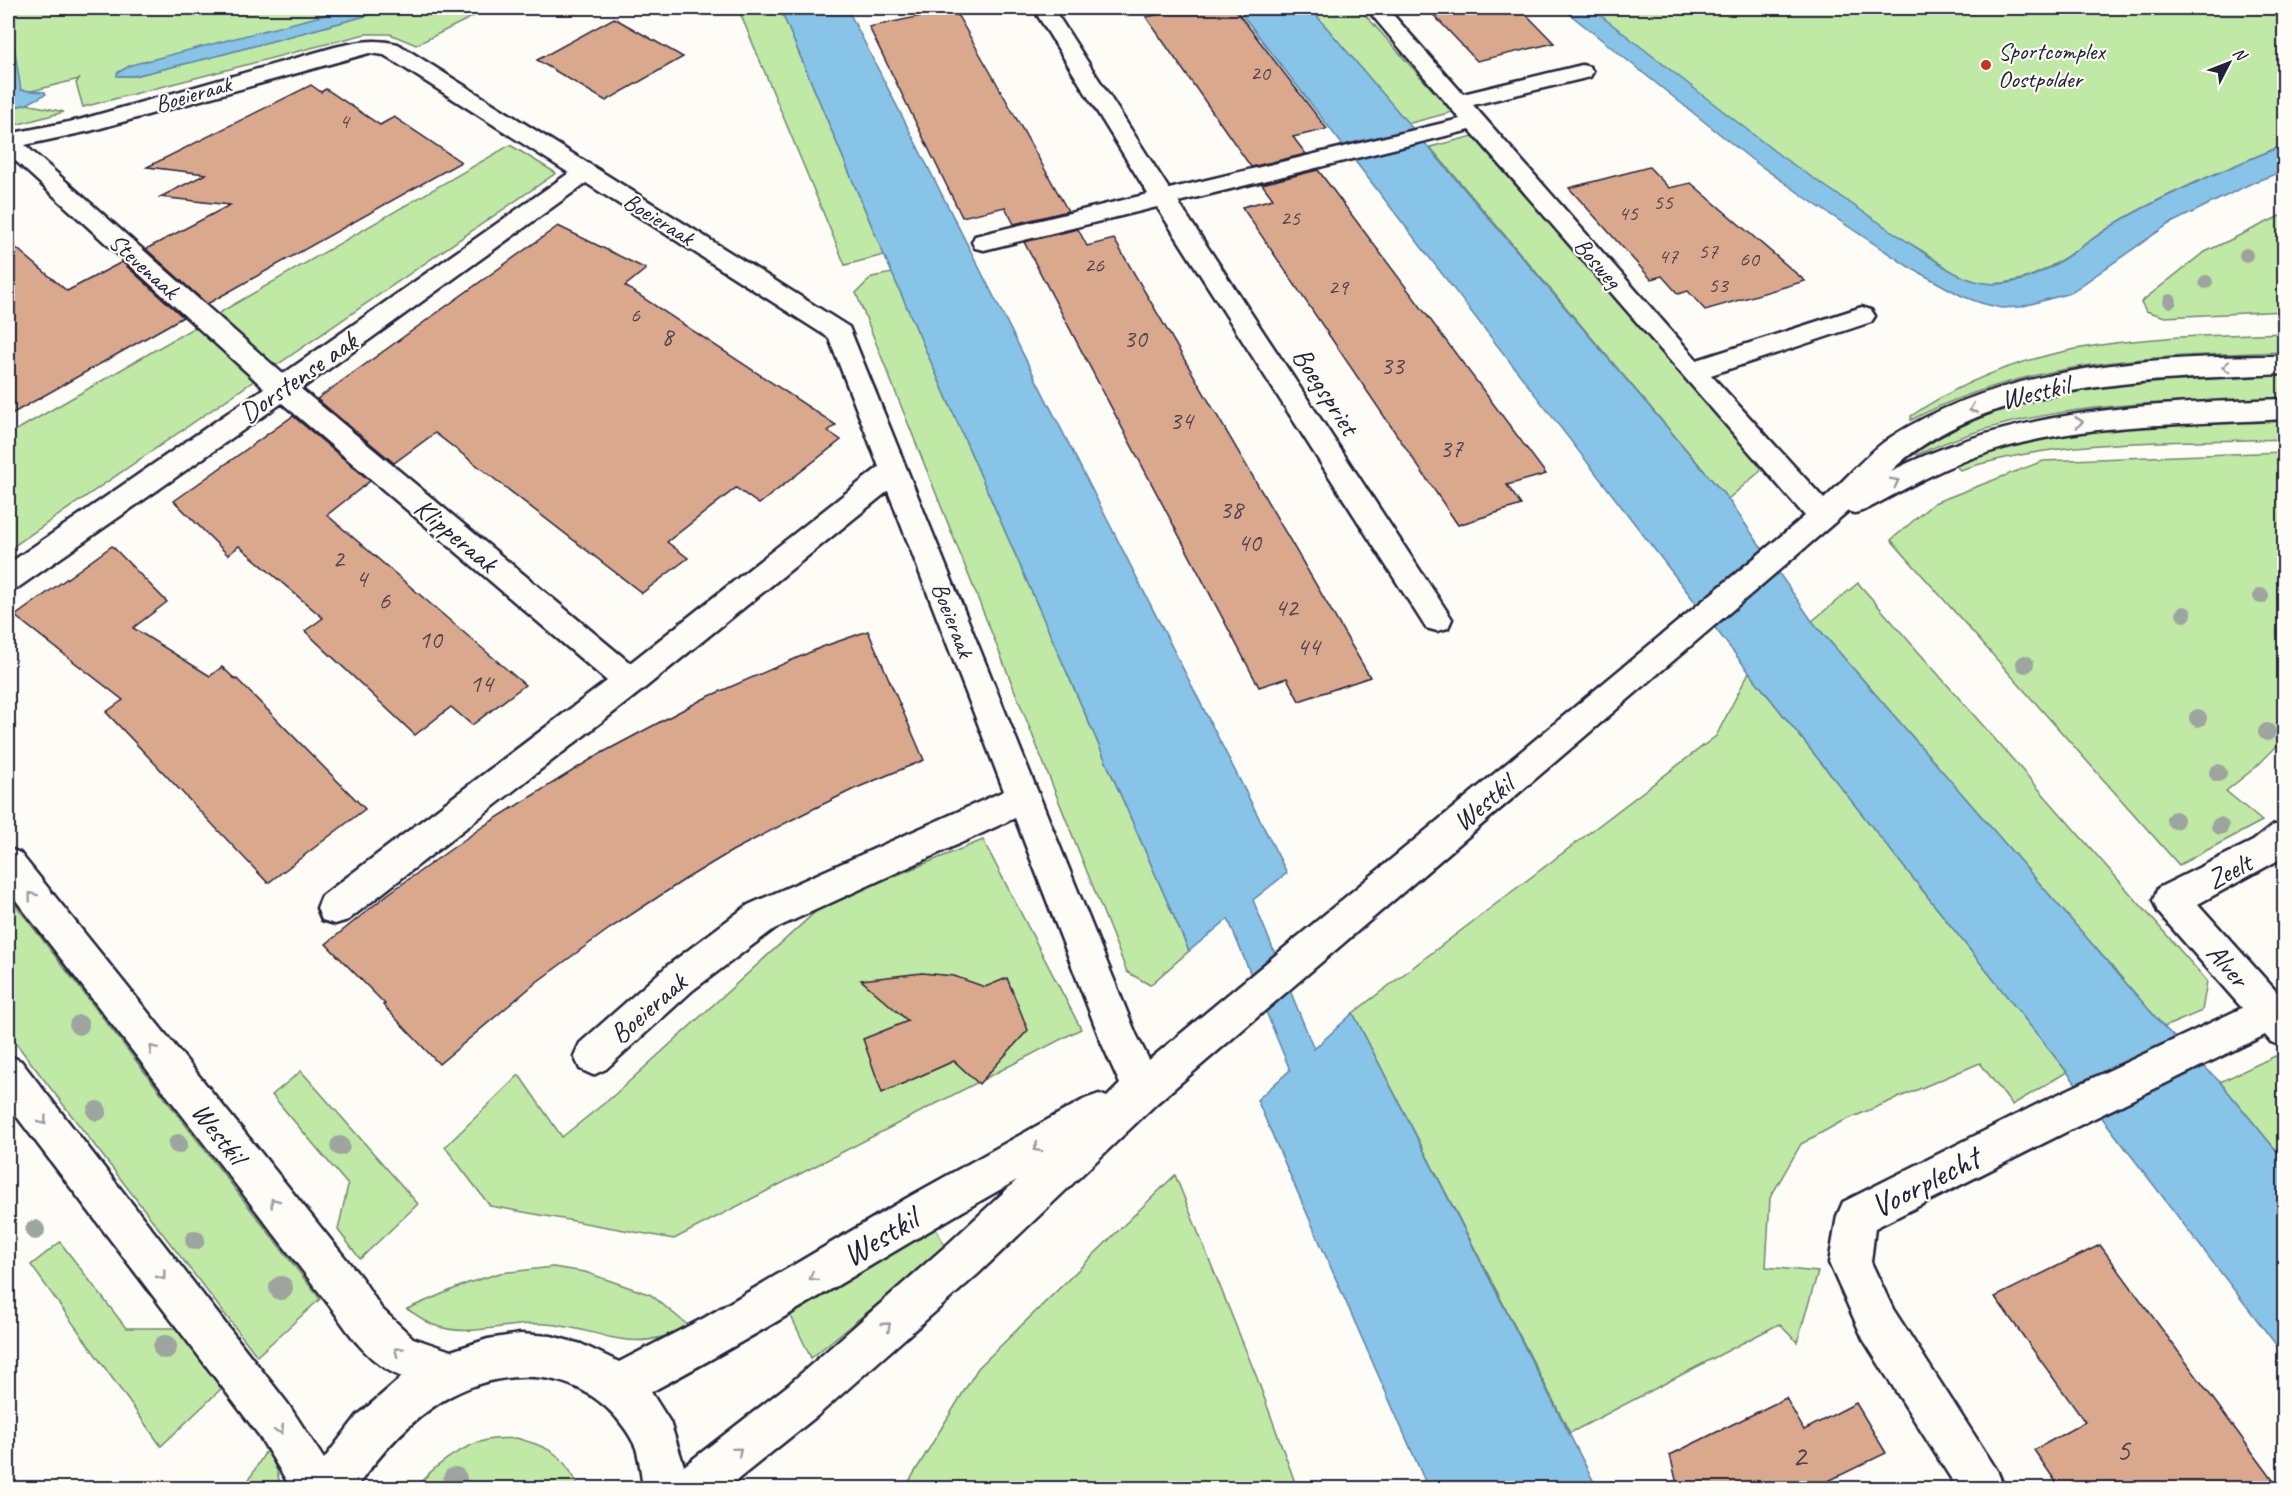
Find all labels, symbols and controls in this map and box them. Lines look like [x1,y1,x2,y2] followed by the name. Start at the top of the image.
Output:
[2199,33,2259,93] north arrow
[1998,36,2106,94] place label: Sportcomplex Oostpolder
[2229,43,2252,66] text: N
[1979,58,1993,72] marker: Sportcomplex Oostpolder
[1250,59,1272,87] house number: 20
[151,68,237,119] street label: Boeieraak
[339,107,351,135] house number: 4
[618,186,702,254] street label: Boeieraak
[1653,188,1674,216] house number: 55
[1618,199,1639,227] house number: 45
[1280,204,1301,232] house number: 25
[103,227,187,307] street label: Stevenaak
[1568,231,1629,296] street label: Bosweg
[1698,237,1719,265] house number: 57
[1658,242,1679,270] house number: 47
[1739,245,1761,273] house number: 60
[1084,251,1105,279] house number: 26
[1708,271,1730,299] house number: 53
[1328,273,1350,301] house number: 29
[630,301,641,329] house number: 6
[661,320,675,353] house number: 8
[1123,322,1149,355] house number: 30
[232,323,365,430] street label: Dorstense aak
[1285,341,1369,444] street label: Boegspriet
[1380,349,1406,382] house number: 33
[2222,361,2231,374] one-way arrow
[1998,366,2077,417] street label: Westkil
[1968,402,1979,414] one-way arrow
[1169,404,1195,437] house number: 34
[2074,416,2083,429] one-way arrow
[1439,432,1464,465] house number: 37
[1888,477,1899,489] one-way arrow
[407,490,506,581] street label: Klipperaak
[1219,493,1245,526] house number: 38
[1237,526,1263,559] house number: 40
[332,542,346,575] house number: 2
[355,562,369,595] house number: 4
[925,578,982,664] street label: Boeieraak
[378,584,391,617] house number: 6
[1274,591,1300,624] house number: 42
[418,623,444,656] house number: 10
[1296,630,1322,663] house number: 44
[469,667,495,700] house number: 14
[1445,764,1525,838] street label: Westkil
[2201,844,2260,897] street label: Zeelt
[29,892,40,903] one-way arrow
[2199,936,2258,996] street label: Alver
[602,964,695,1051] street label: Boeieraak
[150,1045,161,1056] one-way arrow
[184,1095,257,1175] street label: Westkil
[36,1114,47,1125] one-way arrow
[1863,1135,1990,1227] street label: Voorplecht
[1032,1141,1043,1152] one-way arrow
[835,1195,930,1276] street label: Westkil
[271,1198,282,1209] one-way arrow
[154,1269,165,1280] one-way arrow
[809,1269,819,1281] one-way arrow
[880,1322,891,1333] one-way arrow
[393,1347,404,1358] one-way arrow
[272,1424,283,1435] one-way arrow
[2116,1429,2132,1470] house number: 5
[1792,1435,1809,1476] house number: 2
[731,1447,742,1458] one-way arrow

